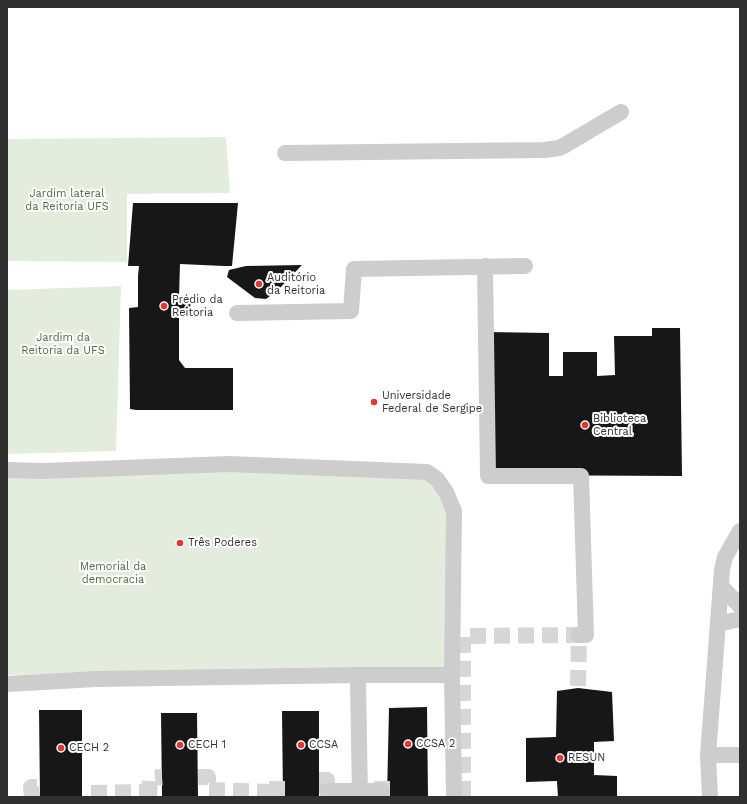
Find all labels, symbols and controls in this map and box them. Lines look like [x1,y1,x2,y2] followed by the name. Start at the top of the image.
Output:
[25,187,109,213] park label: Jardim lateral da Reitoria UFS
[267,271,325,297] place label: Auditório da Reitoria
[254,279,264,289] marker: Auditório da Reitoria
[172,293,223,319] place label: Prédio da Reitoria
[159,301,169,311] marker: Prédio da Reitoria
[21,331,105,357] park label: Jardim da Reitoria da UFS
[382,389,482,415] place label: Universidade Federal de Sergipe
[369,397,379,407] marker: Universidade Federal de Sergipe
[593,412,646,438] place label: Biblioteca Central
[580,420,590,430] marker: Biblioteca Central
[188,536,257,550] place label: Três Poderes
[175,538,185,548] marker: Três Poderes
[80,560,146,586] park label: Memorial da democracia
[416,737,455,751] place label: CCSA 2
[188,738,226,752] place label: CECH 1
[309,738,338,752] place label: CCSA
[403,739,413,749] marker: CCSA 2
[175,740,185,750] marker: CECH 1
[296,740,306,750] marker: CCSA
[69,741,109,755] place label: CECH 2
[56,743,66,753] marker: CECH 2
[568,751,605,765] place label: RESUN
[555,753,565,763] marker: RESUN

